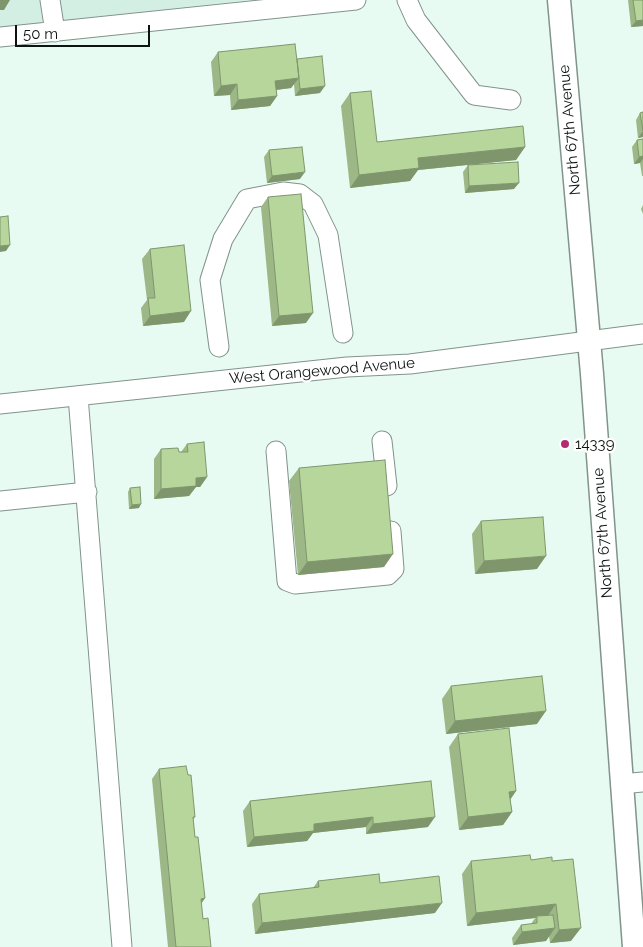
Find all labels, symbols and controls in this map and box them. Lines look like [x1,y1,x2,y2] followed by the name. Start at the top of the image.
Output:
[18,15,152,47] scale bar
[23,25,58,43] text: 50 m
[555,64,585,196] street label: North 67th Avenue
[228,354,416,388] street label: West Orangewood Avenue
[575,435,614,453] place label: 14339
[559,438,571,450] marker: 14339
[589,467,617,599] street label: North 67th Avenue

